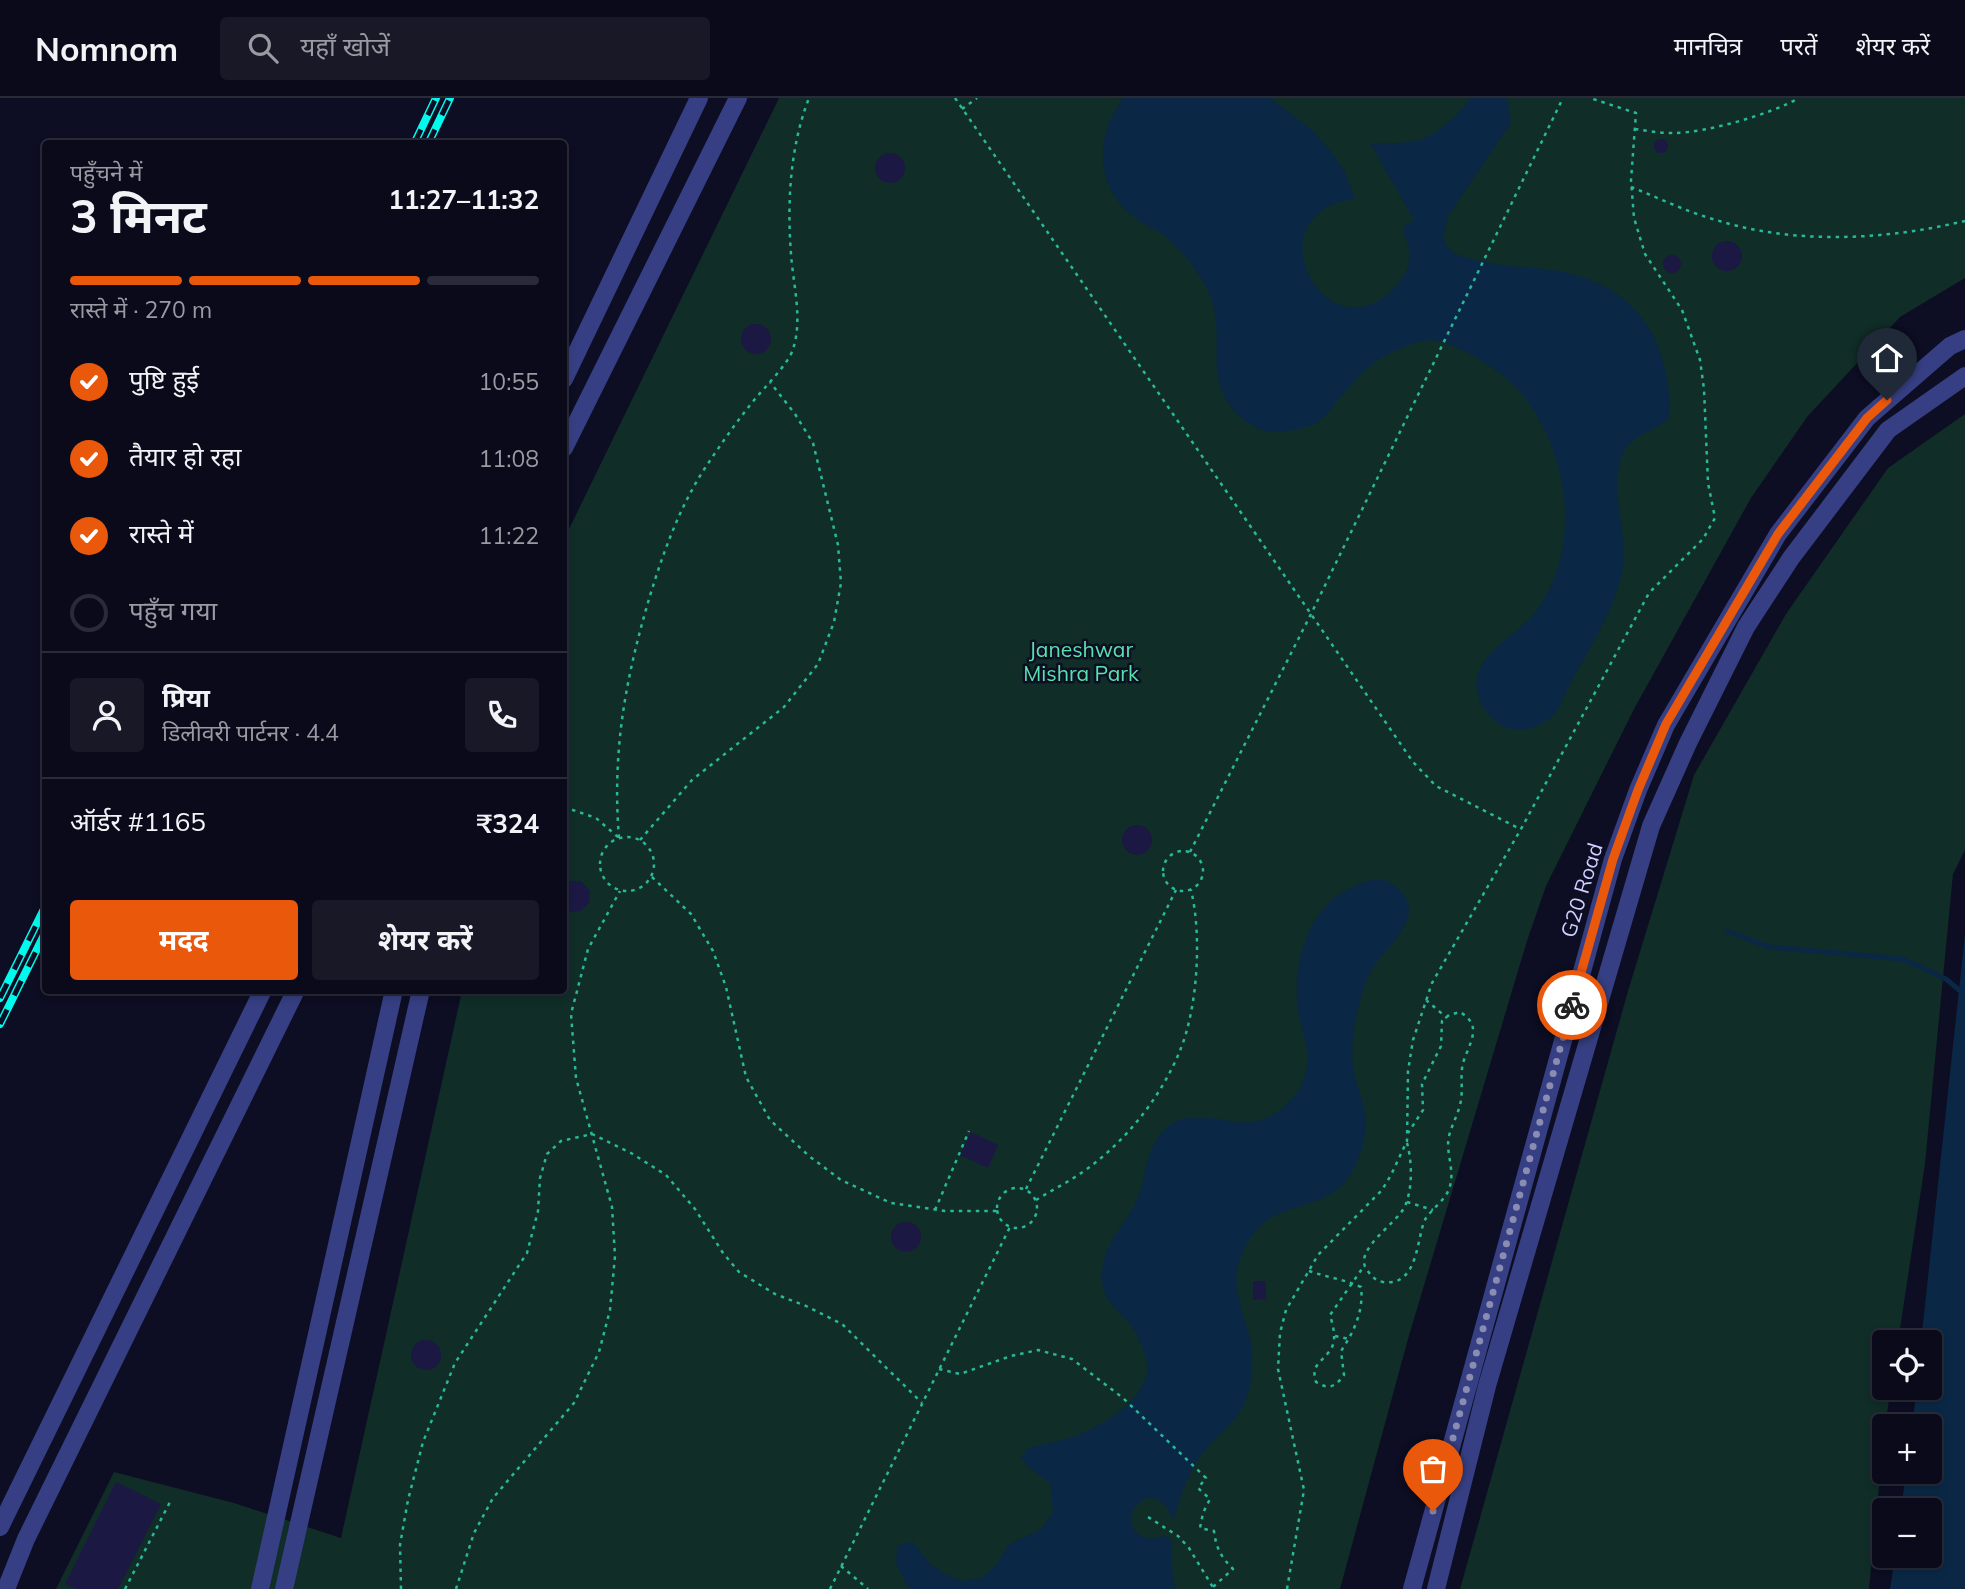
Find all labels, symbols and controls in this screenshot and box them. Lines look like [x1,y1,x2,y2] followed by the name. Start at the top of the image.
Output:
[220,17,710,80] search box
[35,28,178,69] text: Nomnom
[244,29,282,67] icon: search
[300,30,390,63] text: यहाँ खोजें
[1674,31,1742,61] text: मानचित्र
[1780,31,1817,61] text: परतें
[1855,31,1930,61] text: शेयर करें
[70,158,142,187] text: पहुँचने में
[388,183,539,216] text: 11:27–11:32
[70,187,207,245] text: 3 मिनट
[70,295,212,324] text: रास्ते में · 270 m
[1857,328,1917,400] pin
[1868,339,1906,377] icon: home
[70,363,108,401] icon: check
[129,363,199,396] text: पुष्टि हुई
[479,367,539,396] text: 10:55
[70,440,108,478] icon: check
[129,440,242,473] text: तैयार हो रहा
[479,444,539,473] text: 11:08
[70,517,108,555] icon: check
[129,517,194,550] text: रास्ते में
[479,521,539,550] text: 11:22
[129,594,217,627] text: पहुँच गया
[1023,636,1139,686] park label: Janeshwar Mishra Park
[70,678,144,752] button: person
[465,678,539,752] button: phone
[162,681,210,714] text: प्रिया
[162,718,339,747] text: डिलीवरी पार्टनर · 4.4
[70,805,206,838] text: ऑर्डर #1165
[477,807,539,840] text: ₹324
[1554,840,1608,940] street label: G20 Road
[70,900,298,980] button: मदद
[312,900,539,980] button: शेयर करें
[1537,970,1607,1040] courier
[1553,986,1591,1024] icon: bike
[1872,1330,1942,1568] map controls
[1872,1330,1942,1400] button: locate
[1872,1414,1942,1484] button: +
[1403,1439,1463,1511] pin
[1414,1450,1452,1488] icon: bag
[1872,1498,1942,1568] button: −

